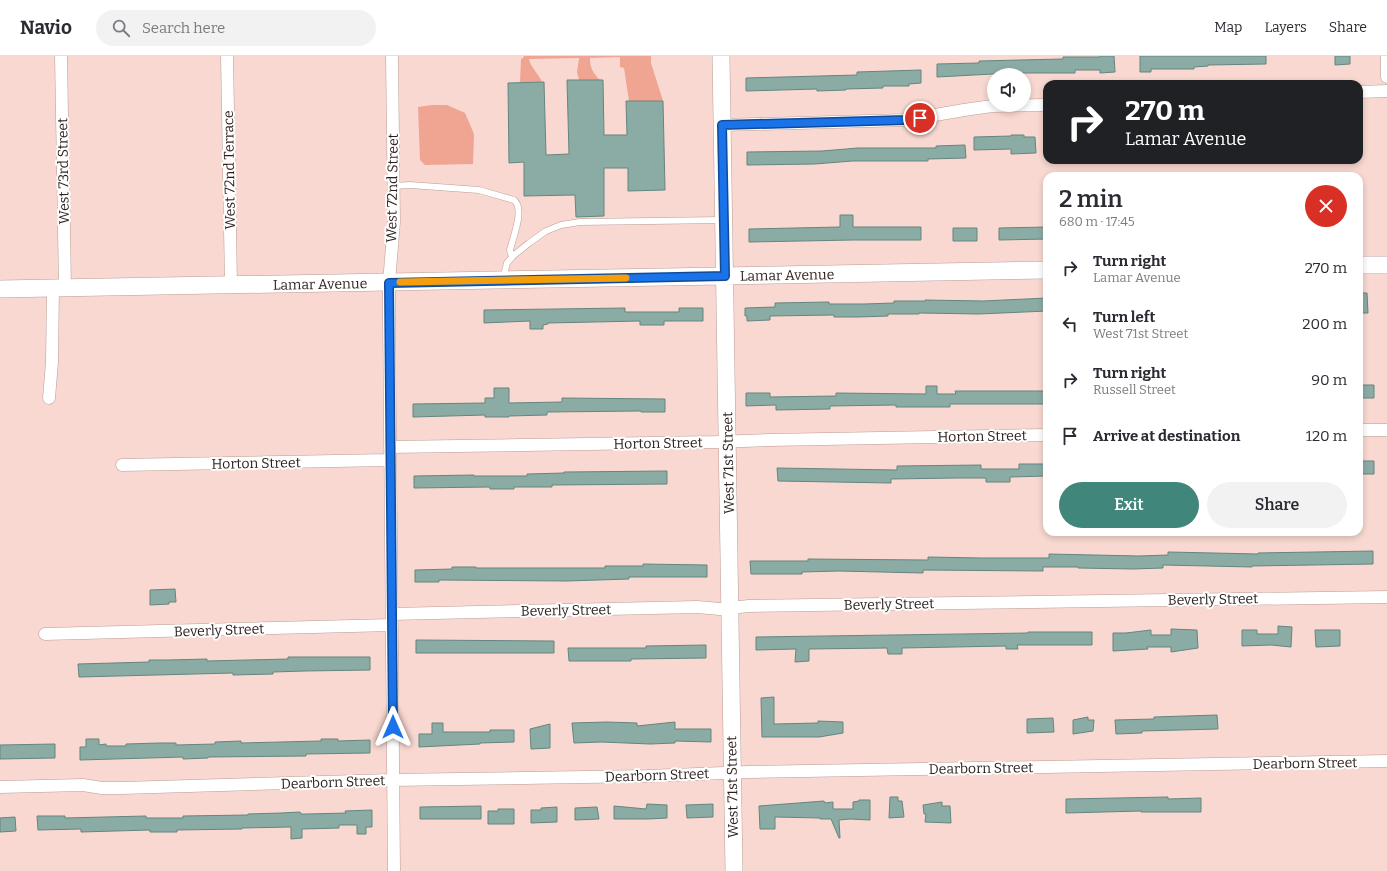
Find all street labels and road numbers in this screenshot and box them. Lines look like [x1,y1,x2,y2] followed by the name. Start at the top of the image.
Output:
[220,110,239,230] street label: West 72nd Terrace
[54,118,73,224] street label: West 73rd Street
[383,133,402,243] street label: West 72nd Street
[740,266,834,285] street label: Lamar Avenue
[273,275,367,294] street label: Lamar Avenue
[719,412,738,514] street label: West 71st Street
[937,427,1027,446] street label: Horton Street
[613,434,703,453] street label: Horton Street
[211,454,301,473] street label: Horton Street
[1168,590,1258,609] street label: Beverly Street
[844,595,934,614] street label: Beverly Street
[521,601,611,620] street label: Beverly Street
[173,620,265,641] street label: Beverly Street
[723,736,742,838] street label: West 71st Street
[1253,754,1357,773] street label: Dearborn Street
[929,759,1033,778] street label: Dearborn Street
[604,765,710,786] street label: Dearborn Street
[280,772,386,793] street label: Dearborn Street

